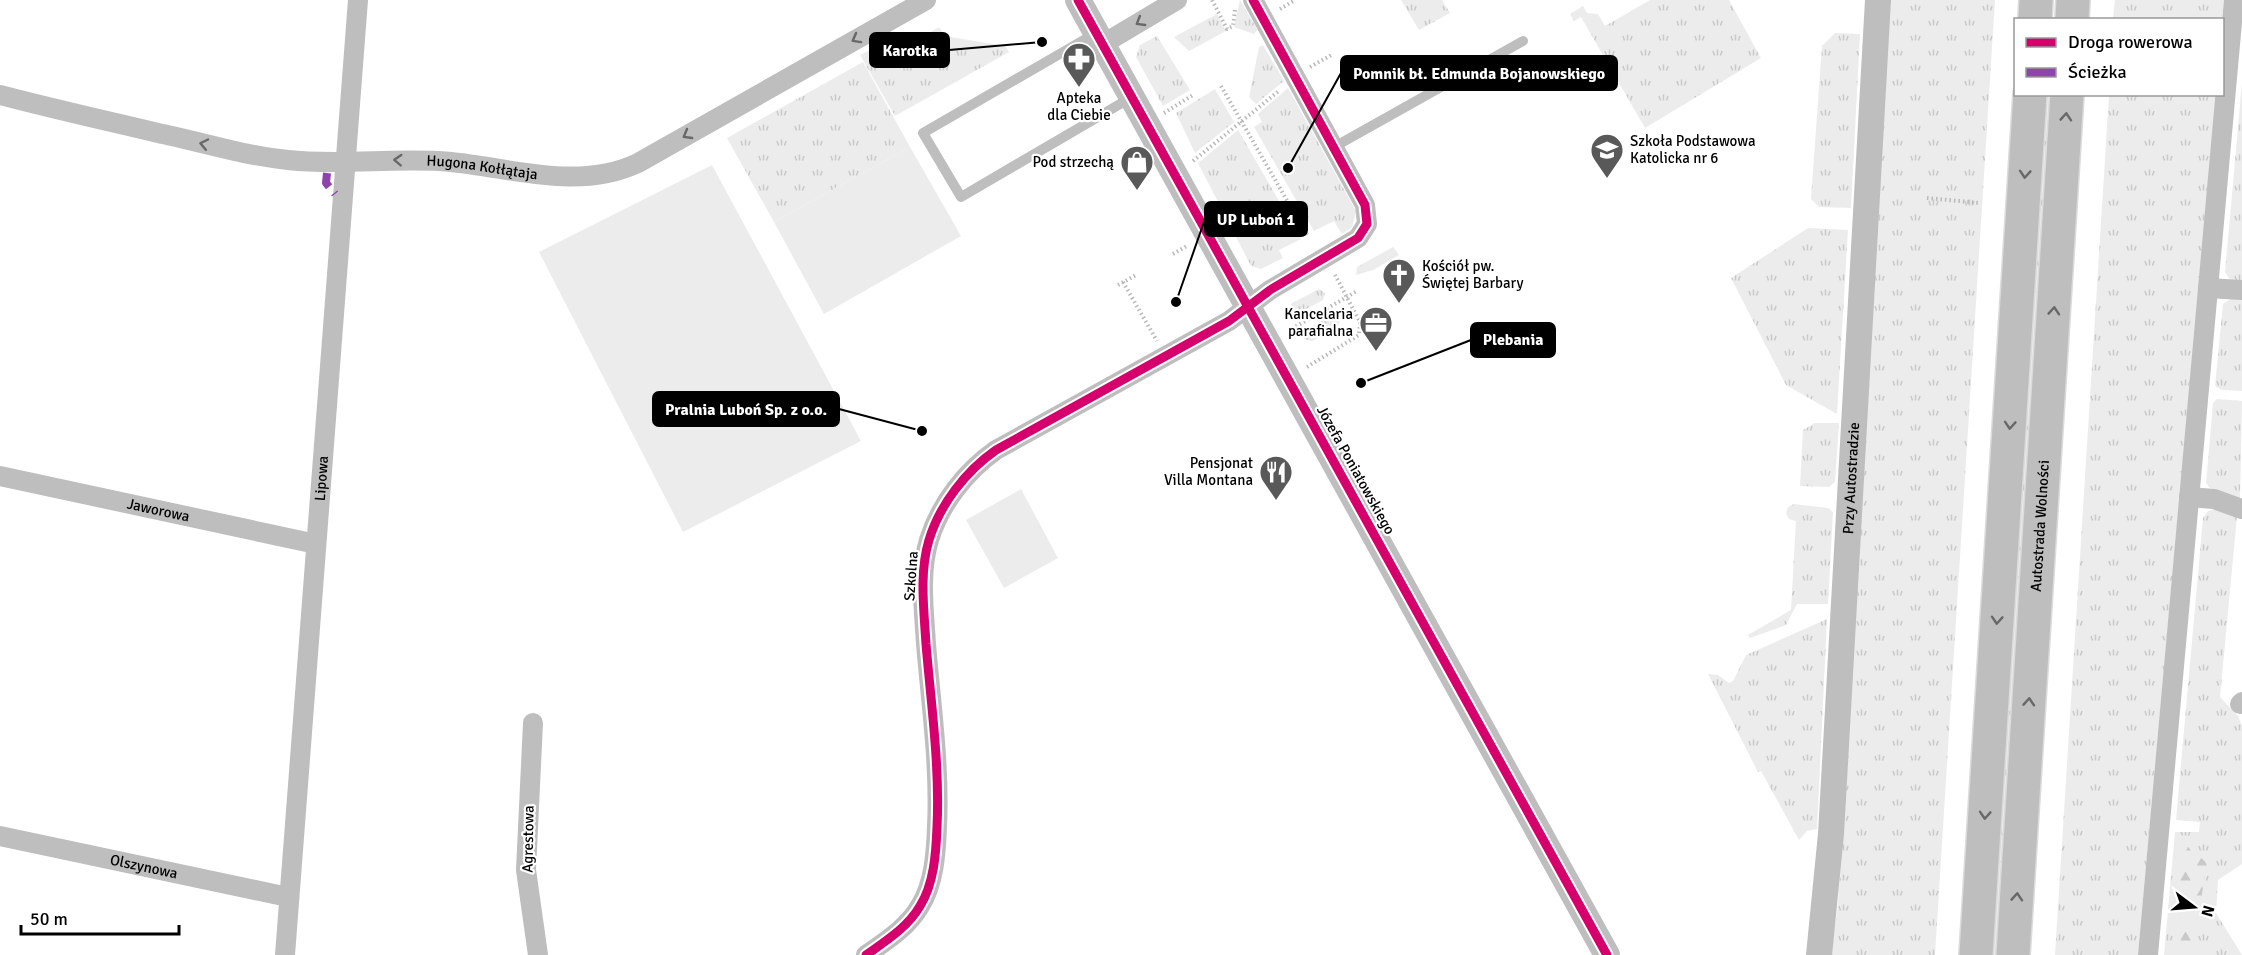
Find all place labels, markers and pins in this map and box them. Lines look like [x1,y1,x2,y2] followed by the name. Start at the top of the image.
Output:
[870,33,949,67] callout: Karotka
[1061,41,1097,88] pharmacy icon: Apteka dla Ciebie
[1341,56,1617,90] callout: Pomnik bł. Edmunda Bojanowskiego
[1047,89,1111,124] place label: Apteka dla Ciebie
[1589,132,1625,179] school or university icon: Szkoła Podstawowa Katolicka nr 6
[1630,132,1756,167] place label: Szkoła Podstawowa Katolicka nr 6
[1119,144,1155,191] shop icon: Pod strzechą
[1032,153,1114,171] place label: Pod strzechą
[1205,202,1307,236] callout: UP Luboń 1
[1381,257,1417,304] church icon: Kościół pw. Świętej Barbary
[1422,257,1523,292] place label: Kościół pw. Świętej Barbary
[1284,305,1353,340] place label: Kancelaria parafialna
[1358,305,1394,352] office icon: Kancelaria parafialna
[1471,323,1555,357] callout: Plebania
[653,392,839,426] callout: Pralnia Luboń Sp. z o.o.
[1164,454,1253,489] place label: Pensjonat Villa Montana
[1258,454,1294,501] restaurant icon: Pensjonat Villa Montana

